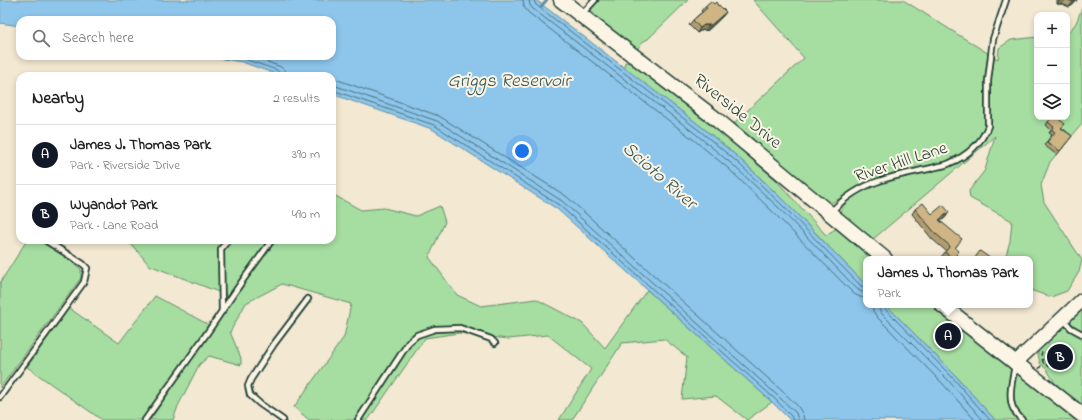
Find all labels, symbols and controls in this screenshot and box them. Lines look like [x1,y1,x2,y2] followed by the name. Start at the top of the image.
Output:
[1034,12,1070,120] map controls
[1034,12,1070,48] button: +
[16,16,336,60] search box
[30,27,52,49] icon: search
[62,27,134,49] text: Search here
[1034,48,1070,84] button: −
[448,68,572,96] water label: Griggs Reservoir
[687,68,787,156] street label: Riverside Drive
[1034,84,1070,120] button: layers
[32,86,84,111] text: Nearby
[273,89,320,108] text: 2 results
[70,134,211,156] text: James J. Thomas Park
[851,135,952,190] street label: River Hill Lane
[616,136,704,217] water label: Scioto River
[512,141,532,161] your location
[41,145,49,164] text: A
[292,145,320,164] text: 390 m
[70,156,180,175] text: Park · Riverside Drive
[70,194,158,216] text: Wyandot Park
[41,205,49,224] text: B
[292,205,320,224] text: 490 m
[70,216,158,235] text: Park · Lane Road
[863,256,1033,308] popup
[877,262,1019,284] text: James J. Thomas Park
[877,284,901,303] text: Park
[935,321,961,351] pin: A
[1047,342,1073,372] pin: B

